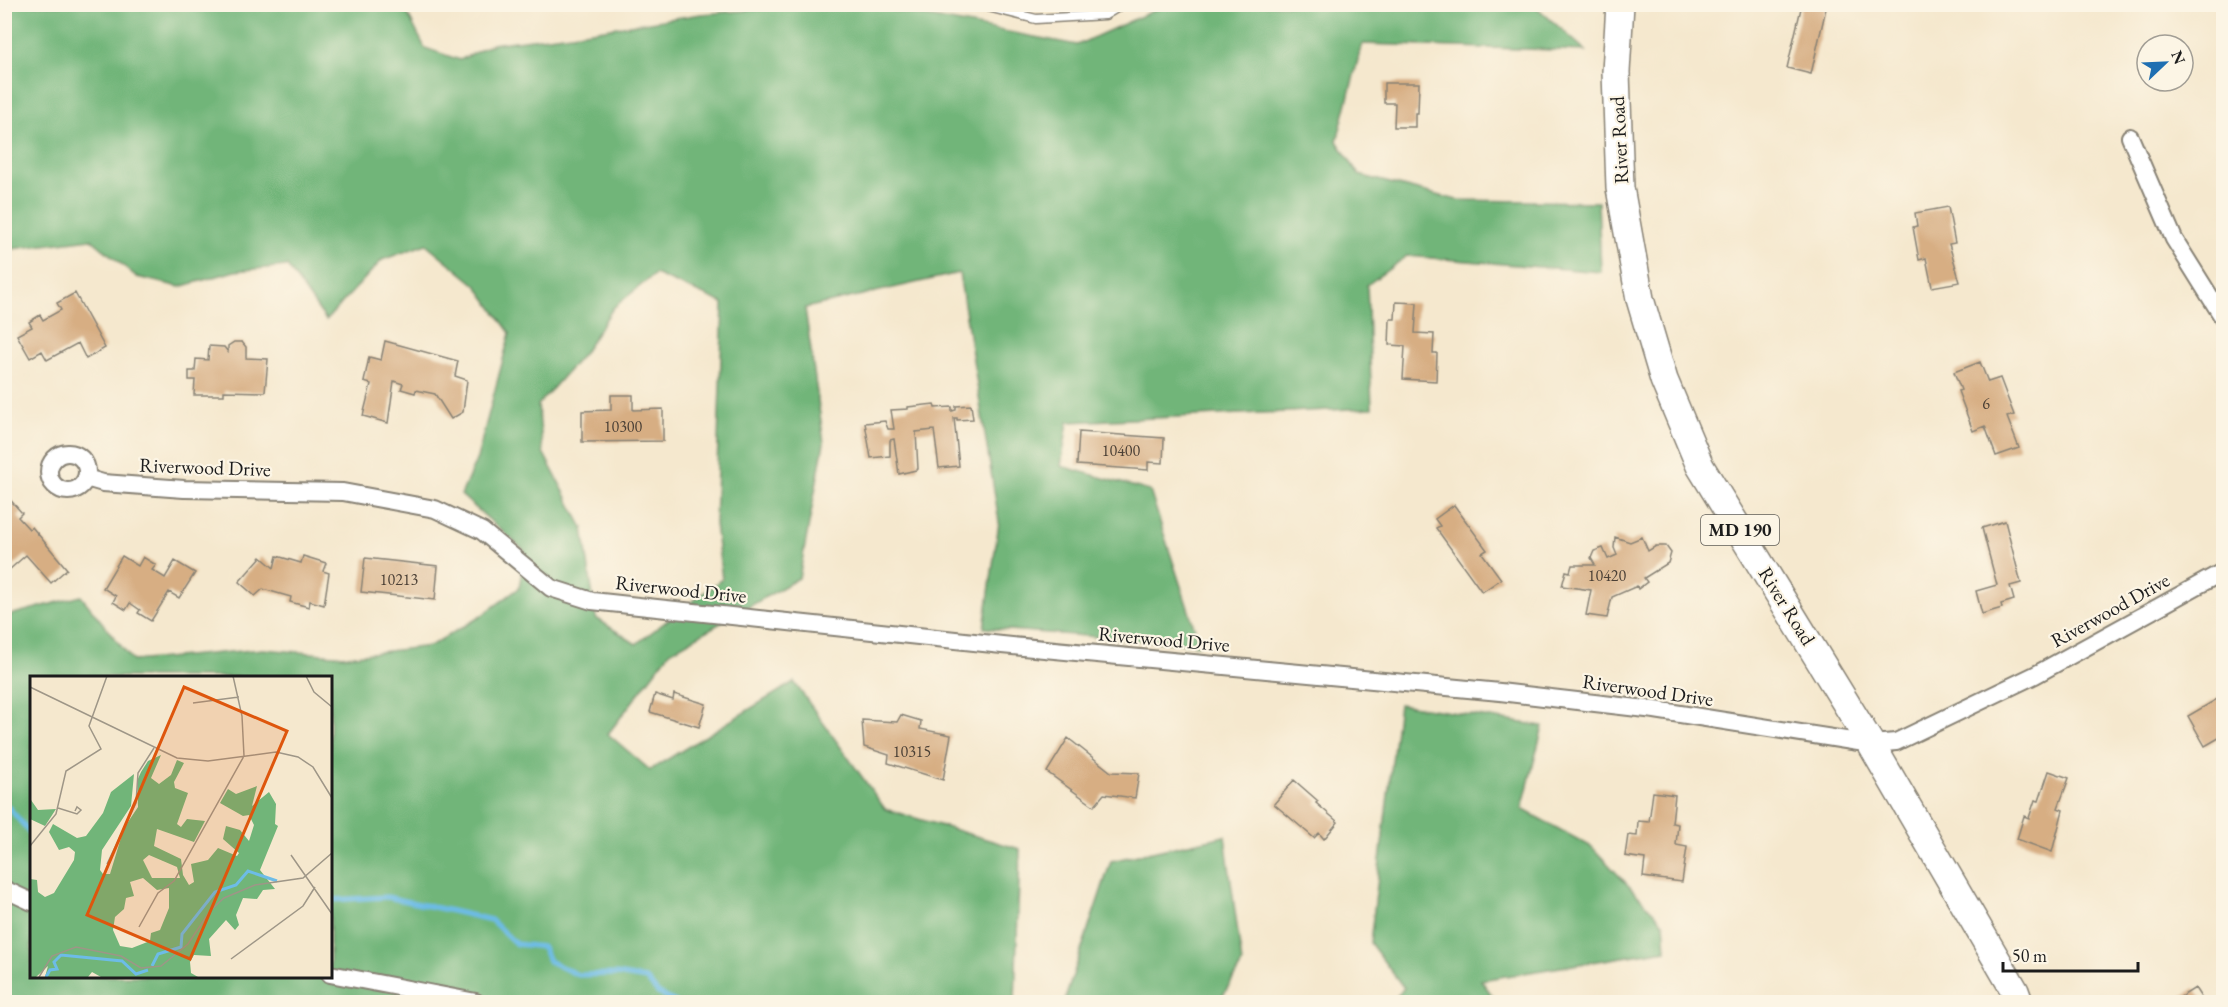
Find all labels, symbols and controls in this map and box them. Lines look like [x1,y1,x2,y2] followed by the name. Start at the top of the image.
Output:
[2135,33,2195,93] north arrow
[2166,47,2191,67] text: N
[1604,95,1634,185] street label: River Road
[1982,393,1990,414] house number: 6
[604,416,643,437] house number: 10300
[1102,440,1141,461] house number: 10400
[139,452,271,482] street label: Riverwood Drive
[1701,515,1779,545] road number: MD 190
[1753,562,1822,651] street label: River Road
[1588,565,1627,586] house number: 10420
[2046,567,2174,653] street label: Riverwood Drive
[380,569,419,590] house number: 10213
[614,569,748,609] street label: Riverwood Drive
[1097,620,1231,658] street label: Riverwood Drive
[1581,668,1715,712] street label: Riverwood Drive
[30,676,332,977] inset map
[893,741,931,762] house number: 10315
[2003,935,2138,973] scale bar
[2012,944,2047,967] text: 50 m

